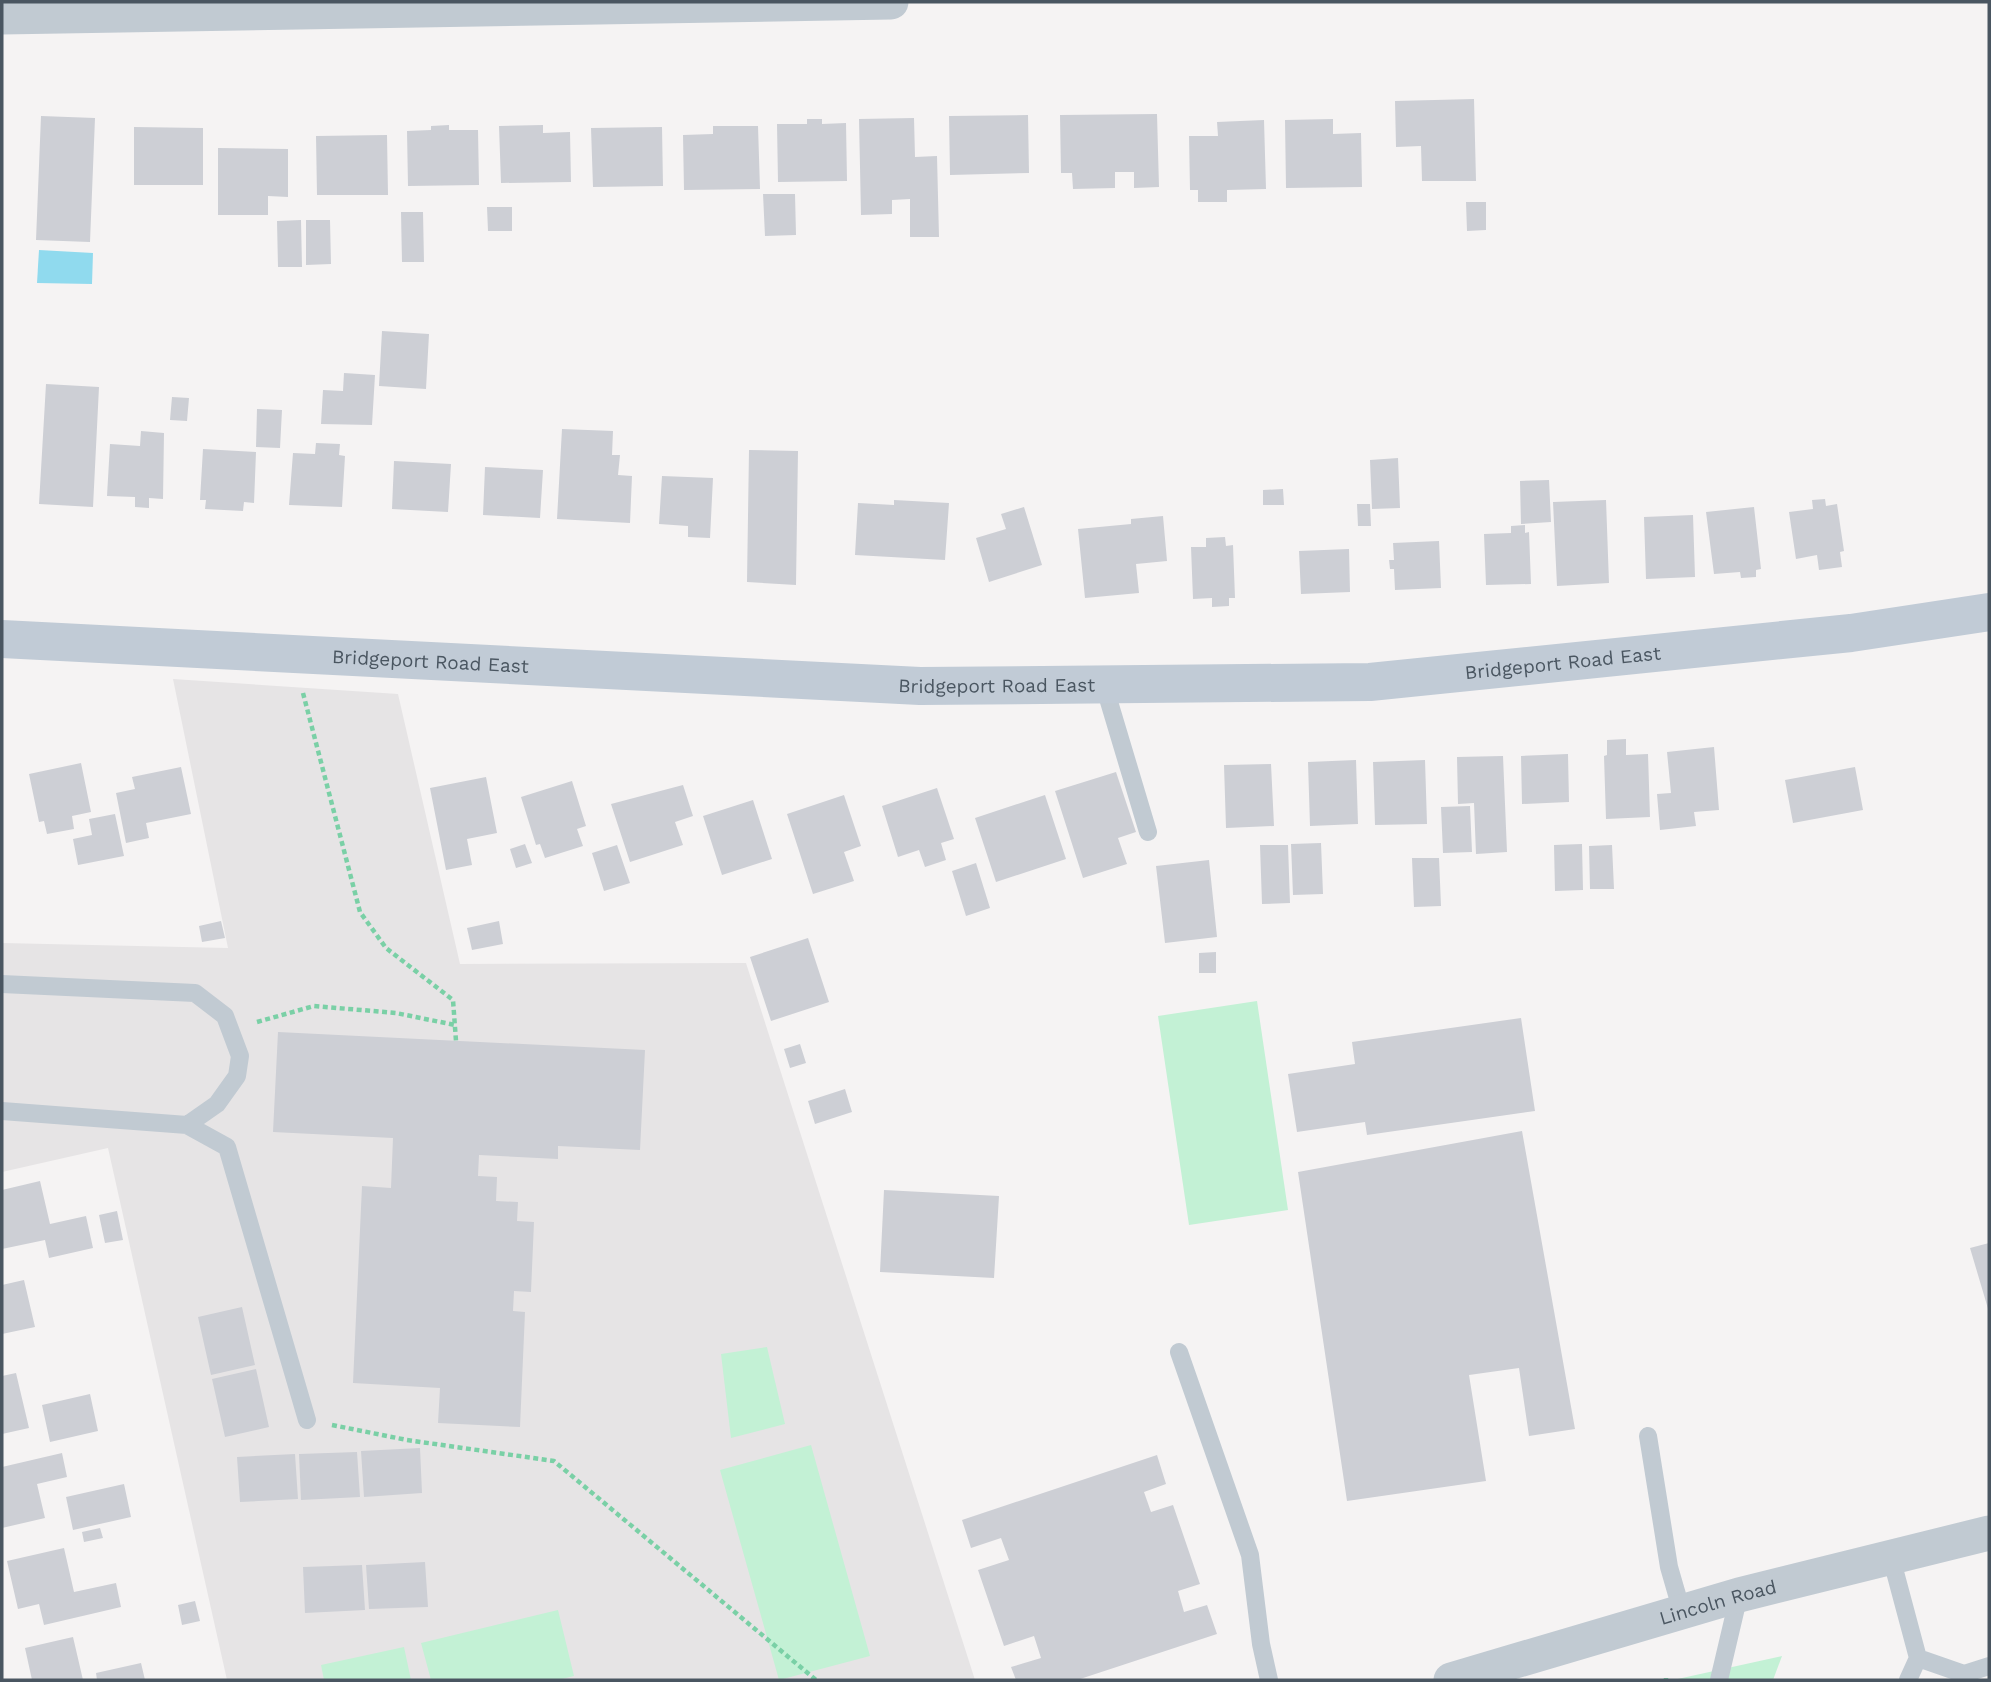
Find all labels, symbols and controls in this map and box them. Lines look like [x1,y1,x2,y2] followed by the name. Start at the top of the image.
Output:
[1464,641,1662,684] street label: Bridgeport Road East
[331,644,529,677] street label: Bridgeport Road East
[898,673,1095,698] street label: Bridgeport Road East
[1656,1575,1779,1629] street label: Lincoln Road

